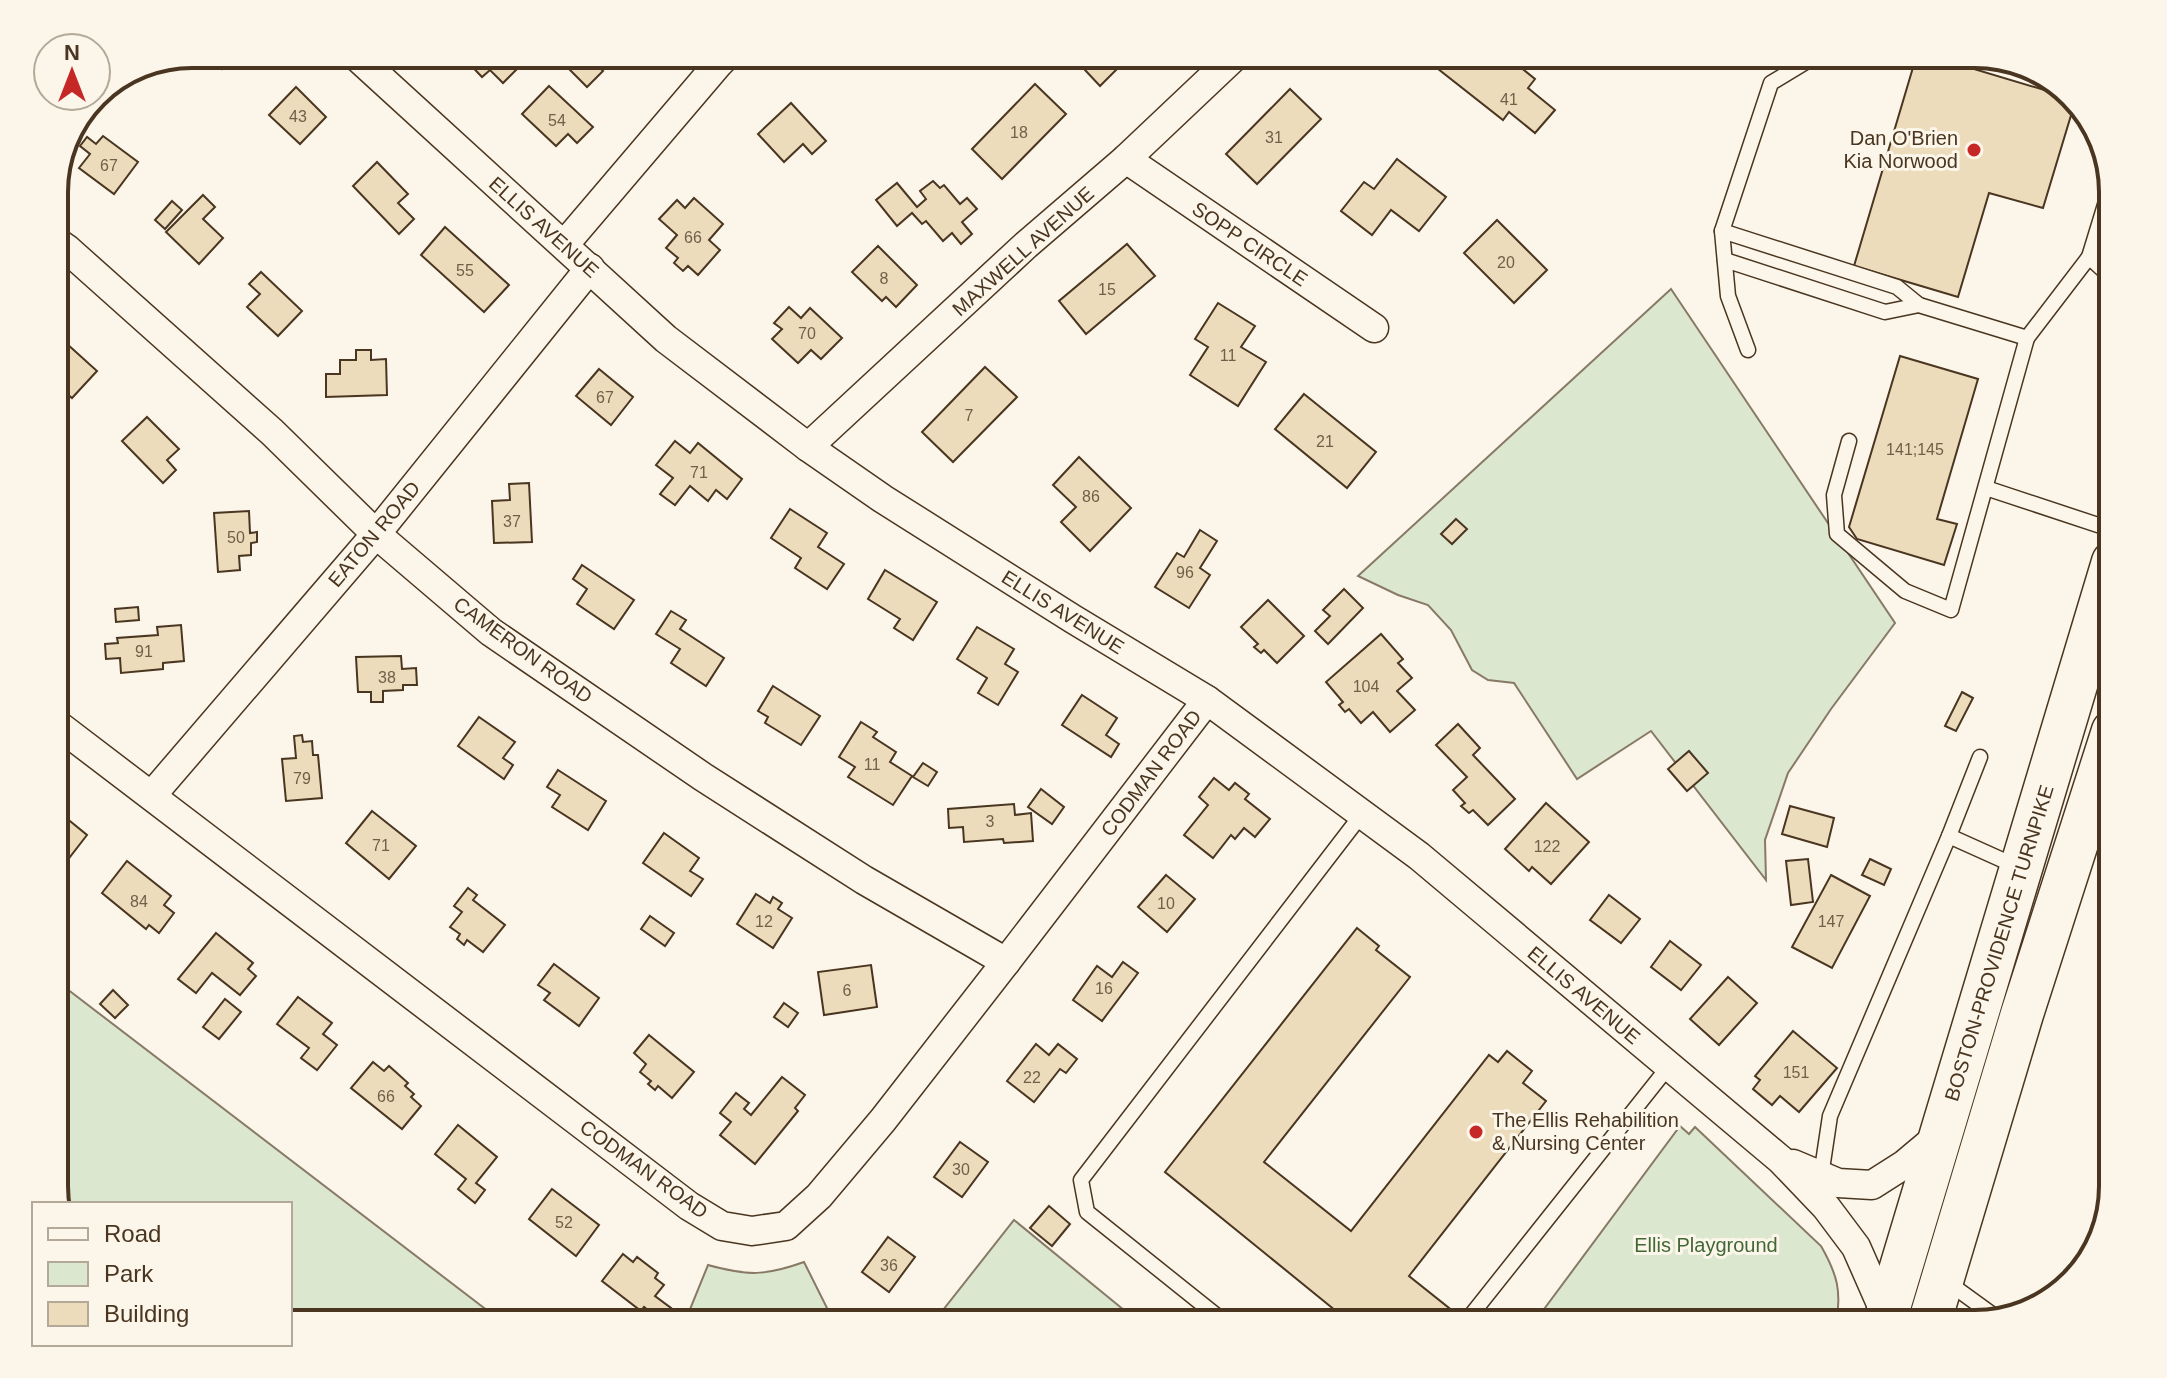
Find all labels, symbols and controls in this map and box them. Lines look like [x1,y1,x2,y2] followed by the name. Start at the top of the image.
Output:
[32,32,112,112] north arrow
[64,40,80,65] text: N
[1500,91,1518,108] house number: 41
[289,108,307,125] house number: 43
[548,112,566,129] house number: 54
[1010,124,1028,141] house number: 18
[1843,127,1958,172] place label: Dan O'Brien Kia Norwood
[1265,129,1283,146] house number: 31
[1965,141,1983,159] marker: Dan O'Brien Kia Norwood
[100,157,118,174] house number: 67
[485,172,603,282] street label: ELLIS AVENUE
[948,182,1098,320] street label: MAXWELL AVENUE
[1188,197,1312,291] street label: SOPP CIRCLE
[684,229,702,246] house number: 66
[1497,254,1515,271] house number: 20
[456,262,474,279] house number: 55
[880,270,889,287] house number: 8
[1098,281,1116,298] house number: 15
[798,325,816,342] house number: 70
[1220,347,1236,364] house number: 11
[596,389,614,406] house number: 67
[965,407,974,424] house number: 7
[1316,433,1334,450] house number: 21
[1886,441,1944,458] house number: 141;145
[690,464,708,481] house number: 71
[324,477,424,591] street label: EATON ROAD
[1082,488,1100,505] house number: 86
[503,513,521,530] house number: 37
[227,529,245,546] house number: 50
[1176,564,1194,581] house number: 96
[998,566,1128,658] street label: ELLIS AVENUE
[450,592,596,708] street label: CAMERON ROAD
[135,643,153,660] house number: 91
[378,669,396,686] house number: 38
[1353,678,1379,695] house number: 104
[1096,706,1206,840] street label: CODMAN ROAD
[864,756,880,773] house number: 11
[293,770,311,787] house number: 79
[1940,782,2058,1104] street label: BOSTON-PROVIDENCE TURNPIKE
[986,813,995,830] house number: 3
[372,837,390,854] house number: 71
[1534,838,1560,855] house number: 122
[130,893,148,910] house number: 84
[1157,895,1175,912] house number: 10
[755,913,773,930] house number: 12
[1818,913,1844,930] house number: 147
[1523,942,1645,1048] street label: ELLIS AVENUE
[1095,980,1113,997] house number: 16
[843,982,852,999] house number: 6
[1783,1064,1809,1081] house number: 151
[1023,1069,1041,1086] house number: 22
[377,1088,395,1105] house number: 66
[1492,1109,1679,1154] place label: The Ellis Rehabilition & Nursing Center
[576,1115,712,1223] street label: CODMAN ROAD
[1467,1123,1485,1141] marker: The Ellis Rehabilition & Nursing Center
[952,1161,970,1178] house number: 30
[32,1202,292,1346] legend
[555,1214,573,1231] house number: 52
[104,1220,161,1247] text: Road
[1634,1234,1778,1256] park label: Ellis Playground
[880,1257,898,1274] house number: 36
[104,1260,154,1287] text: Park
[104,1300,189,1327] text: Building

